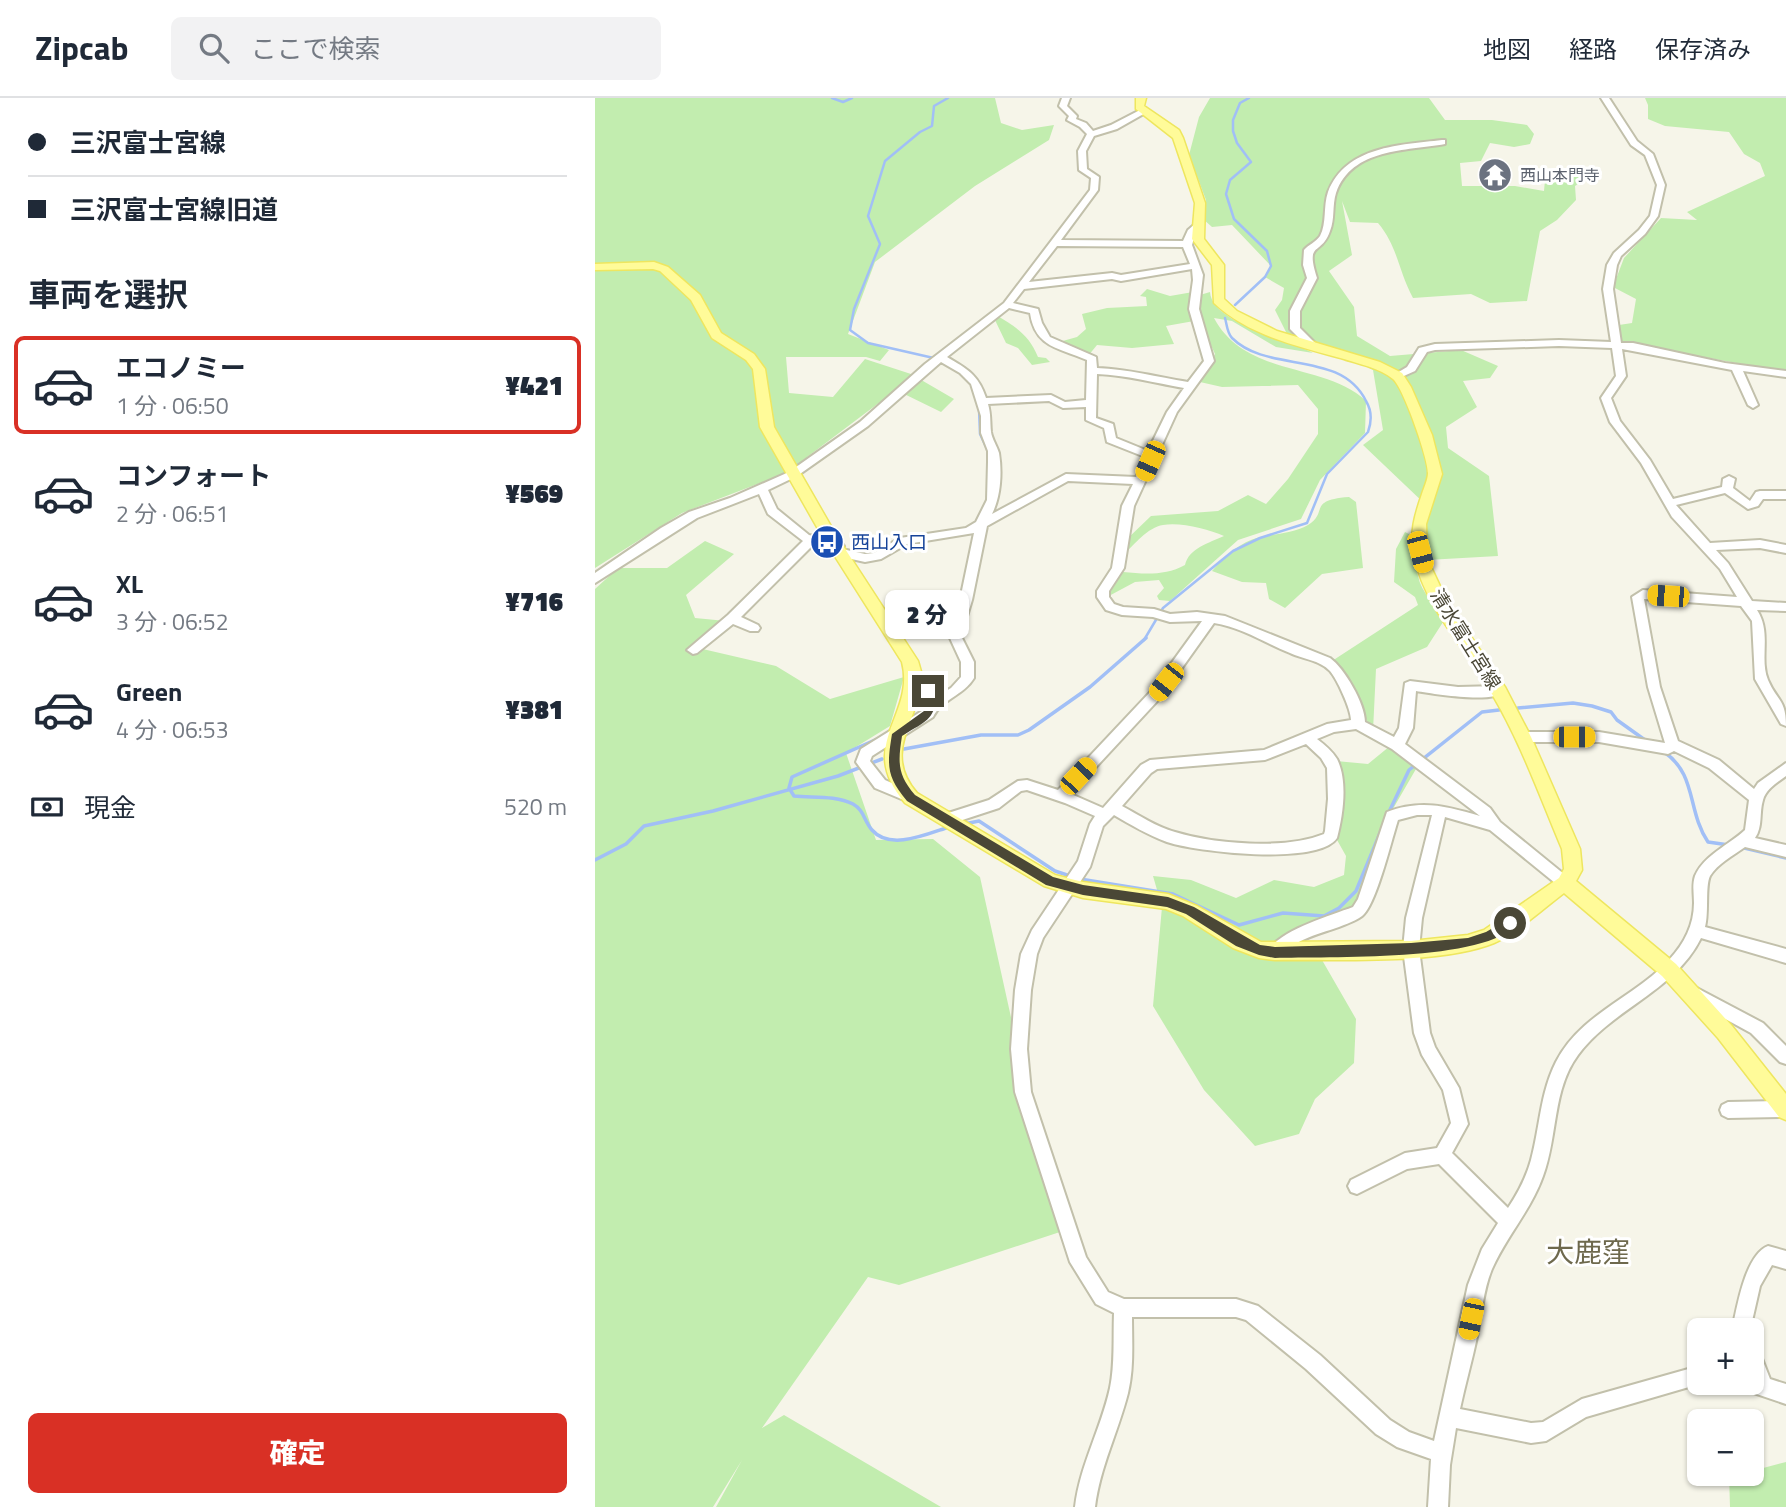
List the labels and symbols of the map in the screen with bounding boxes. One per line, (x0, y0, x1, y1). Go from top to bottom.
temple icon: 西山本門寺 (1476, 156, 1514, 194)
place label: 西山本門寺 (1520, 163, 1600, 187)
car (1132, 438, 1169, 484)
bus stop icon: 西山入口 (808, 523, 846, 561)
place label: 西山入口 (851, 527, 927, 556)
car (1405, 529, 1436, 575)
street label: 清水富士宮線 (1424, 583, 1509, 695)
car (1647, 584, 1690, 608)
callout: 2 分 (886, 589, 970, 638)
car (1145, 659, 1188, 705)
route end (912, 675, 944, 707)
car (1554, 727, 1596, 748)
car (1056, 753, 1101, 799)
route start (1494, 907, 1526, 939)
district label: 大鹿窪 (1546, 1230, 1630, 1273)
car (1457, 1296, 1486, 1342)

